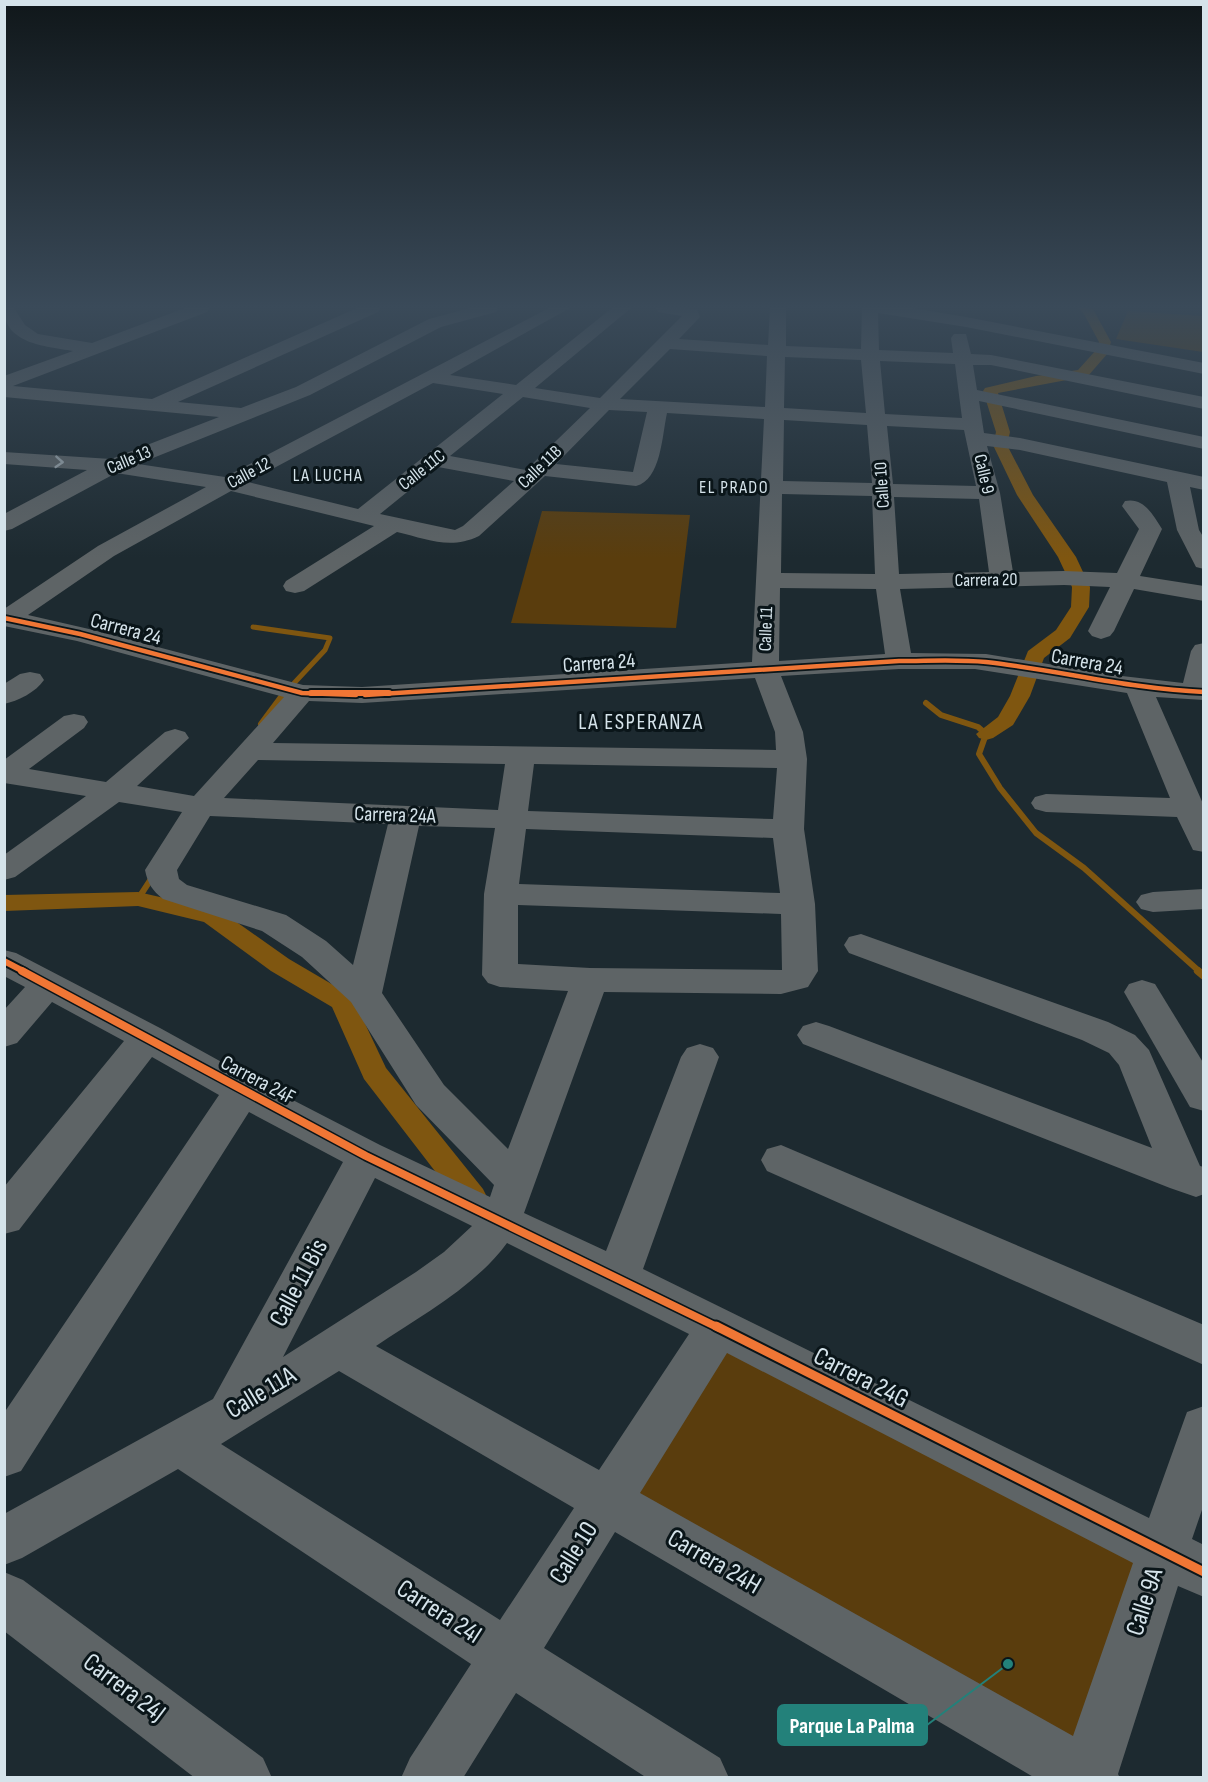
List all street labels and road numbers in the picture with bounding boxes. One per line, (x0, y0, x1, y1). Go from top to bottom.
street label: Calle 13 (104, 441, 154, 479)
street label: Calle 11B (514, 441, 566, 493)
street label: Calle 11C (394, 445, 450, 495)
street label: Calle 9 (969, 452, 999, 496)
street label: Calle 12 (224, 453, 274, 493)
street label: Calle 10 (870, 461, 894, 509)
street label: Carrera 20 (954, 569, 1018, 591)
street label: Calle 11 (755, 606, 777, 652)
street label: Carrera 24 (88, 608, 164, 651)
street label: Carrera 24 (1049, 643, 1125, 681)
street label: Carrera 24 (562, 648, 636, 678)
street label: Carrera 24A (354, 801, 437, 829)
street label: Carrera 24F (216, 1050, 300, 1110)
street label: Calle 11 Bis (263, 1234, 335, 1332)
street label: Carrera 24G (808, 1341, 914, 1415)
street label: Calle 11A (220, 1360, 302, 1426)
street label: Calle 10 (543, 1516, 605, 1590)
street label: Carrera 24H (662, 1523, 766, 1601)
street label: Calle 9A (1120, 1564, 1171, 1640)
street label: Carrera 24I (391, 1573, 487, 1651)
street label: Carrera 24J (77, 1647, 171, 1729)

